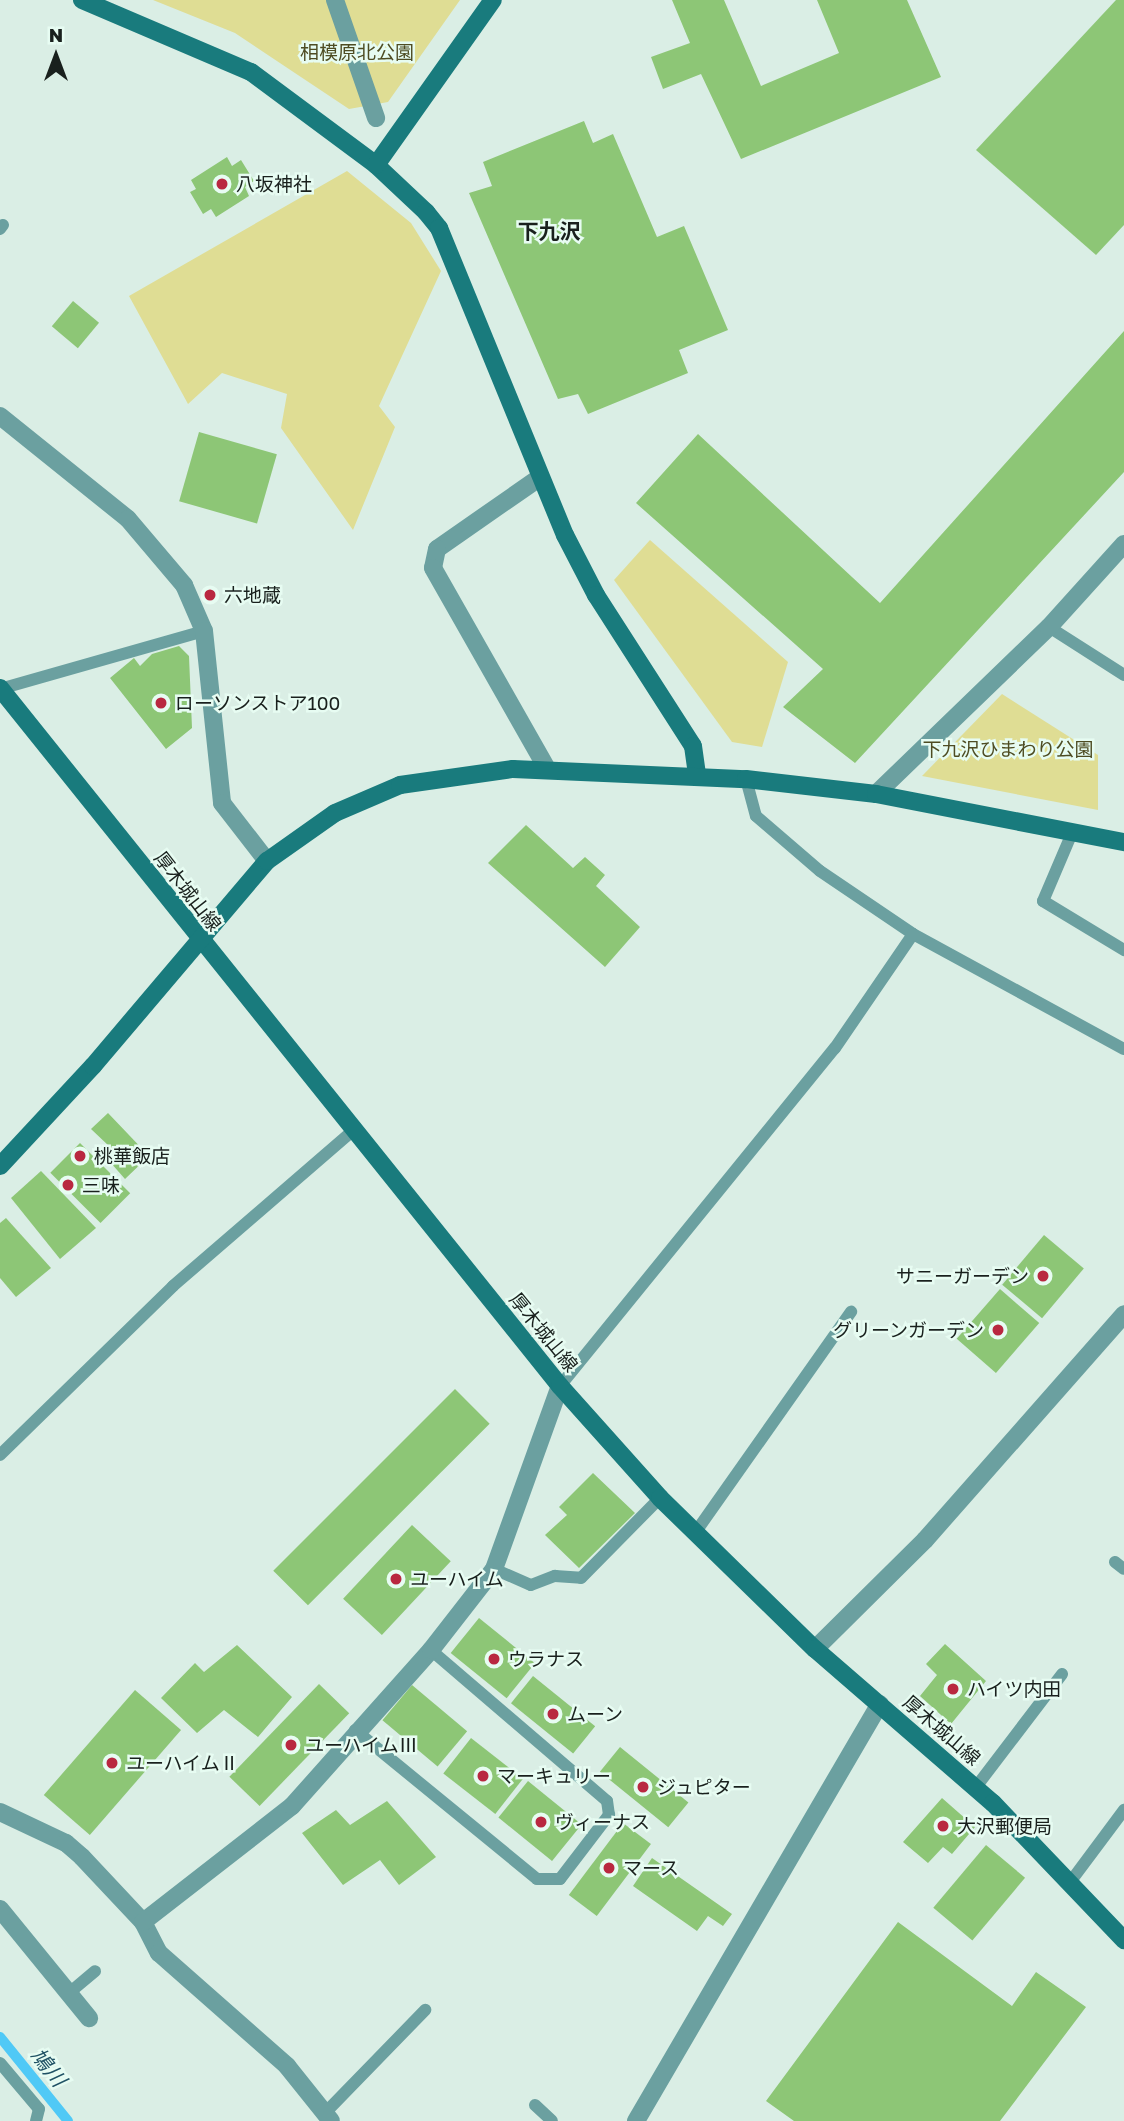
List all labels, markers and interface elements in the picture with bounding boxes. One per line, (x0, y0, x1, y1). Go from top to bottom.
north arrow (21, 21, 91, 91)
text: N (49, 23, 63, 46)
park label: 相模原北公園 (300, 41, 414, 63)
place label: 八坂神社 (236, 173, 312, 195)
marker: 八坂神社 (214, 176, 230, 192)
district label: 下九沢 (518, 218, 580, 244)
place label: 六地蔵 (224, 584, 281, 606)
marker: 六地蔵 (202, 587, 218, 603)
place label: ローソンストア100 (175, 692, 341, 714)
marker: ローソンストア100 (153, 695, 169, 711)
park label: 下九沢ひまわり公園 (923, 738, 1093, 760)
street label: 厚木城山線 (150, 847, 226, 935)
place label: 桃華飯店 (94, 1145, 170, 1167)
marker: 桃華飯店 (72, 1148, 88, 1164)
place label: 三味 (82, 1174, 120, 1196)
marker: 三味 (60, 1177, 76, 1193)
place label: サニーガーデン (896, 1265, 1029, 1287)
marker: サニーガーデン (1035, 1268, 1051, 1284)
street label: 厚木城山線 (505, 1288, 583, 1376)
place label: グリーンガーデン (832, 1319, 984, 1341)
marker: グリーンガーデン (990, 1322, 1006, 1338)
place label: ユーハイム (410, 1568, 505, 1590)
marker: ユーハイム (388, 1571, 404, 1587)
place label: ウラナス (508, 1648, 584, 1670)
marker: ウラナス (486, 1651, 502, 1667)
place label: ハイツ内田 (967, 1678, 1062, 1700)
marker: ハイツ内田 (945, 1681, 961, 1697)
street label: 厚木城山線 (899, 1690, 985, 1770)
place label: ムーン (567, 1703, 624, 1725)
marker: ムーン (545, 1706, 561, 1722)
place label: ユーハイムⅢ (305, 1734, 419, 1756)
marker: ユーハイムⅢ (283, 1737, 299, 1753)
place label: ユーハイムⅡ (126, 1752, 240, 1774)
marker: ユーハイムⅡ (104, 1755, 120, 1771)
place label: マーキュリー (497, 1765, 611, 1787)
marker: マーキュリー (475, 1768, 491, 1784)
place label: ジュピター (657, 1776, 752, 1798)
marker: ジュピター (635, 1779, 651, 1795)
place label: ヴィーナス (555, 1811, 650, 1833)
marker: ヴィーナス (533, 1814, 549, 1830)
place label: 大沢郵便局 (957, 1815, 1052, 1837)
marker: 大沢郵便局 (935, 1818, 951, 1834)
place label: マース (623, 1857, 680, 1879)
marker: マース (601, 1860, 617, 1876)
water label: 鳩川 (26, 2043, 72, 2091)

